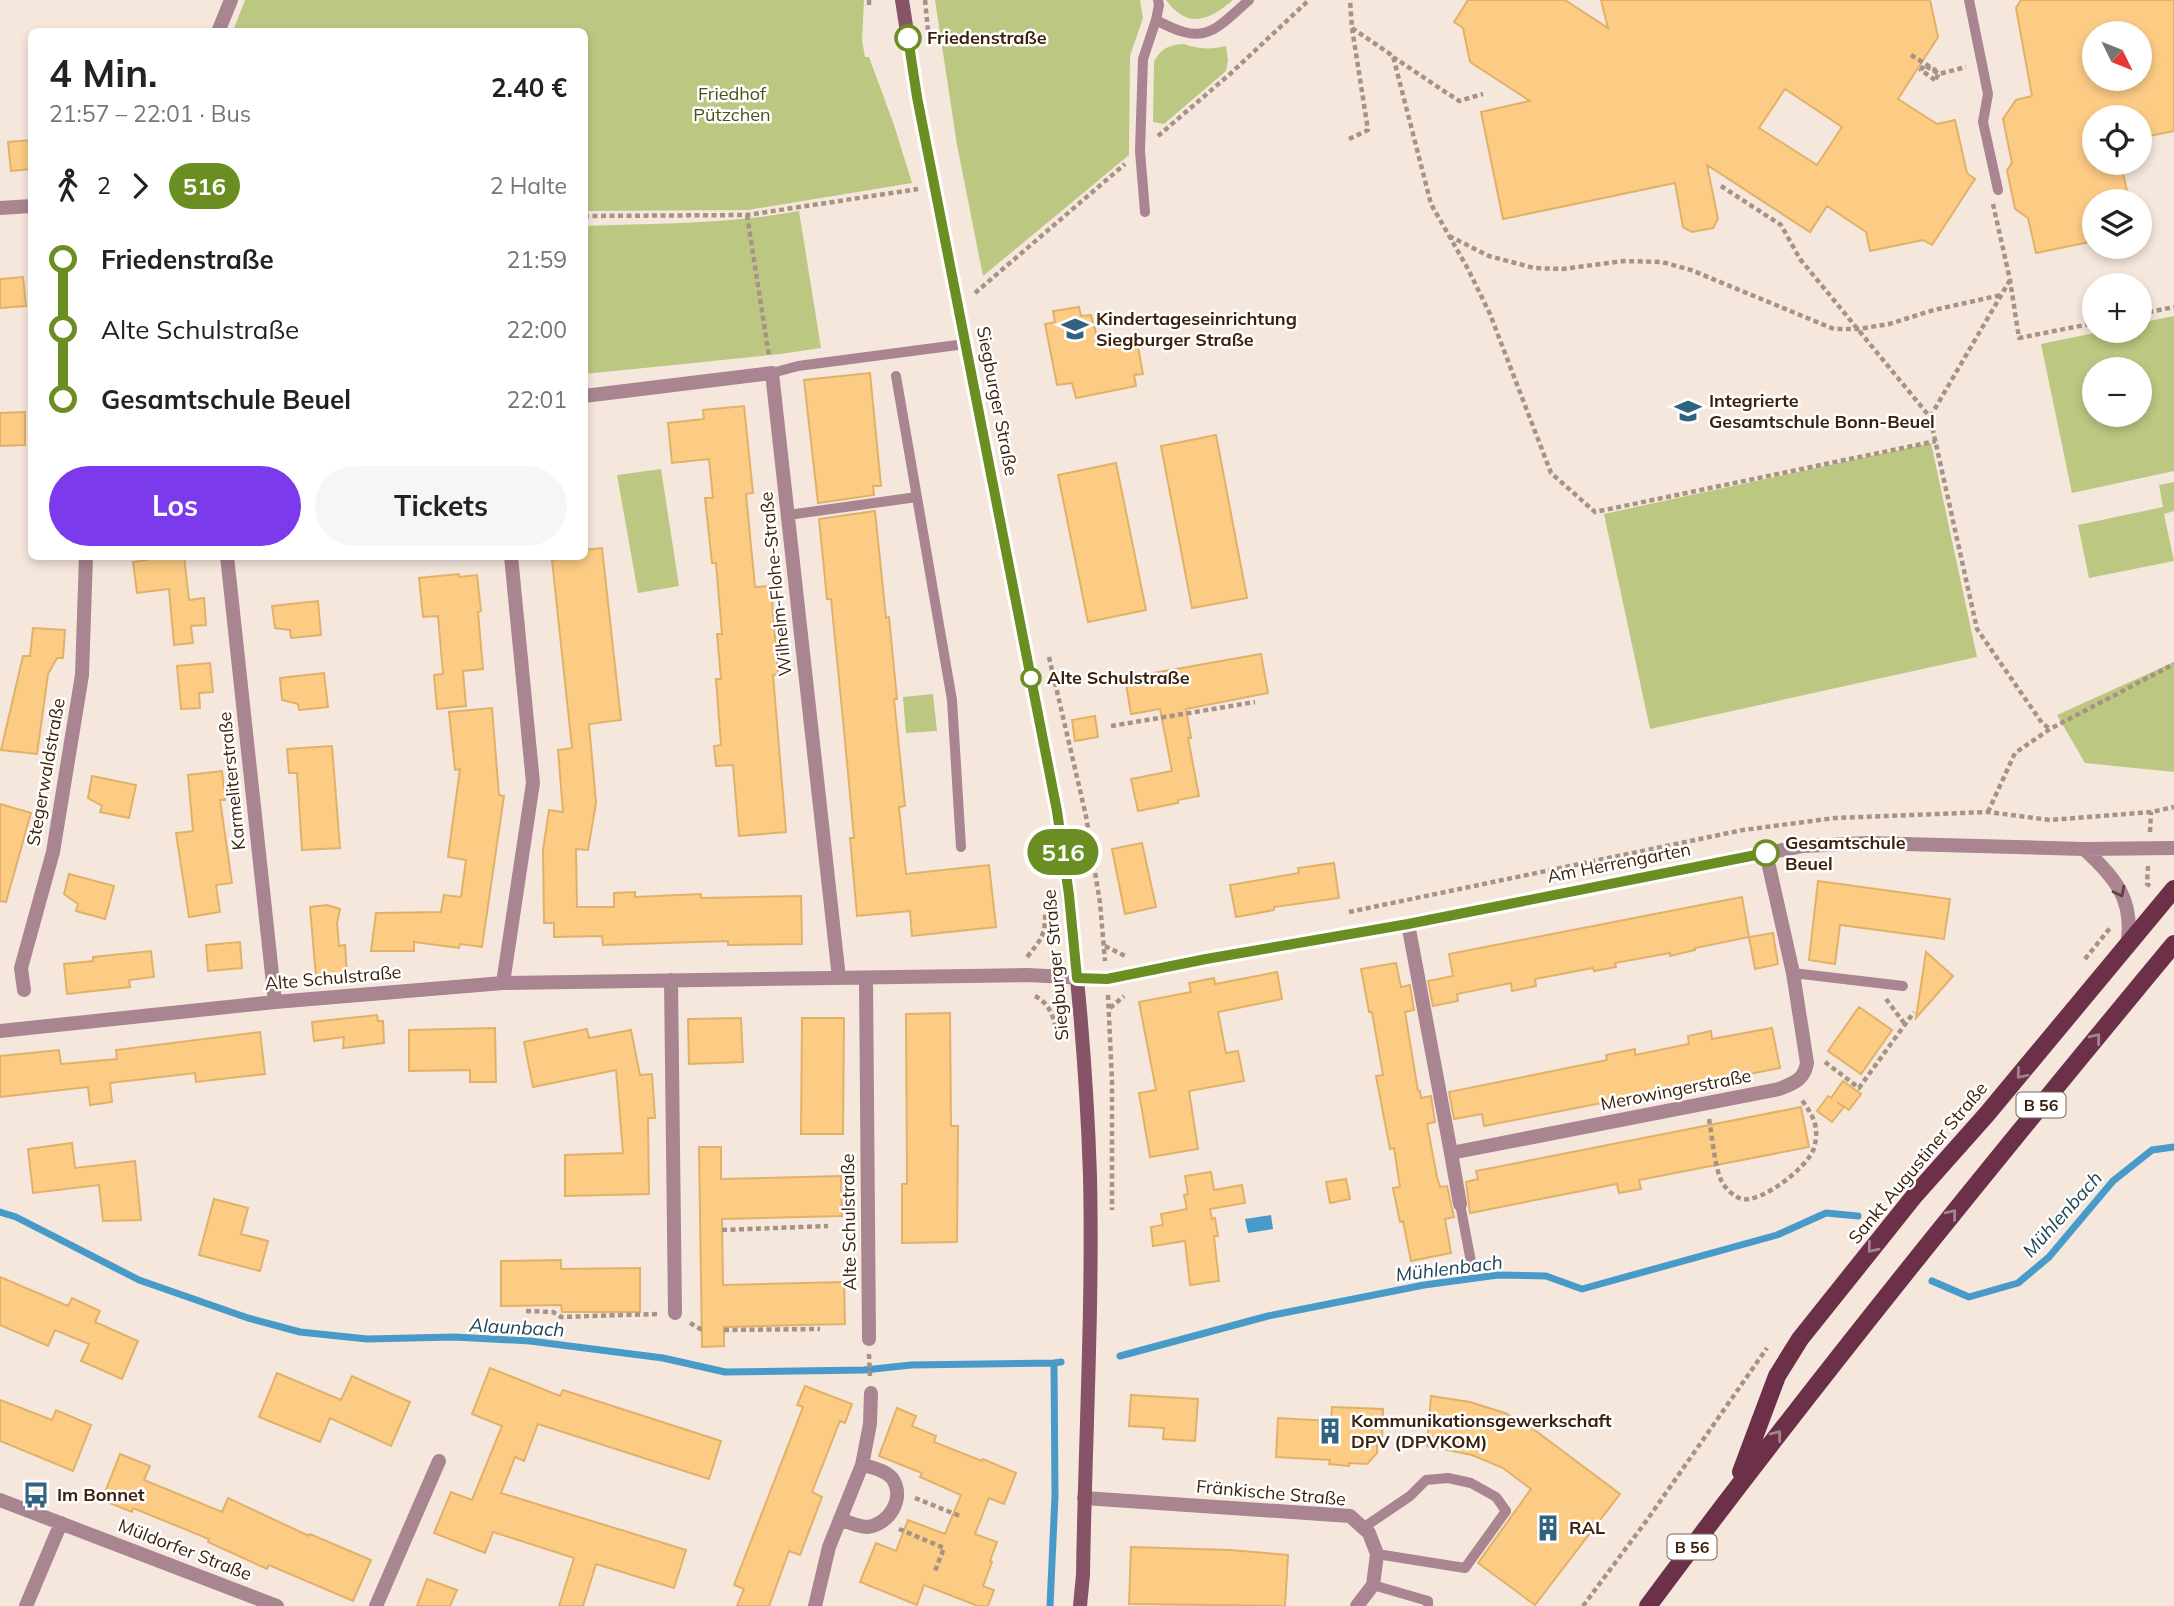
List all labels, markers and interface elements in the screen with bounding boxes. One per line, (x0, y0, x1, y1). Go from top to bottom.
north arrow (2082, 21, 2152, 91)
map controls (2082, 21, 2152, 427)
marker: Friedenstraße (895, 25, 921, 51)
place label: Friedenstraße (927, 26, 1047, 49)
text: 4 Min. (49, 49, 158, 97)
text: 2.40 € (491, 71, 567, 104)
park label: Friedhof Pützchen (693, 82, 771, 126)
text: 21:57 – 22:01 · Bus (49, 99, 251, 128)
button: locate (2082, 105, 2152, 175)
icon: walk (49, 167, 87, 205)
icon: forward (121, 167, 159, 205)
text: 2 (97, 171, 111, 200)
text: 516 (183, 171, 226, 201)
text: 2 Halte (490, 171, 567, 200)
button: layers (2082, 189, 2152, 259)
text: Friedenstraße (101, 243, 274, 276)
text: 21:59 (507, 245, 567, 274)
button: + (2082, 273, 2152, 343)
place label: Kindertageseinrichtung Siegburger Straße (1096, 307, 1297, 351)
text: Alte Schulstraße (101, 313, 299, 346)
school or university icon: Kindertageseinrichtung Siegburger Straße (1060, 314, 1090, 344)
text: 22:00 (507, 315, 567, 344)
street label: Siegburger Straße (972, 324, 1023, 477)
button: − (2082, 357, 2152, 427)
text: Gesamtschule Beuel (101, 383, 351, 416)
text: 22:01 (507, 385, 567, 414)
place label: Integrierte Gesamtschule Bonn-Beuel (1709, 389, 1935, 433)
school or university icon: Integrierte Gesamtschule Bonn-Beuel (1673, 396, 1703, 426)
button: Los (49, 466, 301, 546)
button: Tickets (315, 466, 567, 546)
street label: Wilhelm-Flohe-Straße (754, 491, 797, 677)
place label: Alte Schulstraße (1047, 666, 1190, 689)
marker: Alte Schulstraße (1021, 668, 1041, 688)
street label: Stegerwaldstraße (21, 696, 70, 848)
street label: Karmeliterstraße (213, 711, 250, 851)
line badge: 516 (1023, 829, 1103, 875)
place label: Gesamtschule Beuel (1785, 831, 1906, 875)
text: 516 (1041, 837, 1085, 867)
street label: Am Herrengarten (1545, 837, 1693, 888)
marker: Gesamtschule Beuel (1753, 840, 1779, 866)
one-way arrow (2111, 884, 2125, 897)
street label: Siegburger Straße (1037, 889, 1074, 1042)
street label: Alte Schulstraße (264, 960, 402, 995)
one-way arrow (2088, 1033, 2101, 1045)
street label: Merowingerstraße (1599, 1064, 1753, 1115)
one-way arrow (2016, 1066, 2029, 1078)
street label: Sankt Augustiner Straße (1843, 1077, 1992, 1248)
road number: B 56 (2016, 1092, 2066, 1118)
street label: Alte Schulstraße (836, 1153, 861, 1291)
water label: Mühlenbach (2017, 1166, 2107, 1262)
one-way arrow (1944, 1209, 1957, 1221)
one-way arrow (1868, 1241, 1881, 1253)
water label: Mühlenbach (1394, 1250, 1504, 1286)
water label: Alaunbach (468, 1312, 565, 1341)
place label: Kommunikationsgewerkschaft DPV (DPVKOM) (1351, 1409, 1612, 1453)
building icon: Kommunikationsgewerkschaft DPV (DPVKOM) (1315, 1416, 1345, 1446)
one-way arrow (1769, 1430, 1782, 1442)
street label: Fränkische Straße (1195, 1475, 1347, 1511)
bus stop icon: Im Bonnet (21, 1480, 51, 1510)
place label: Im Bonnet (57, 1483, 145, 1506)
building icon: RAL (1533, 1513, 1563, 1543)
street label: Müldorfer Straße (115, 1514, 255, 1586)
place label: RAL (1569, 1516, 1605, 1539)
road number: B 56 (1668, 1534, 1716, 1560)

